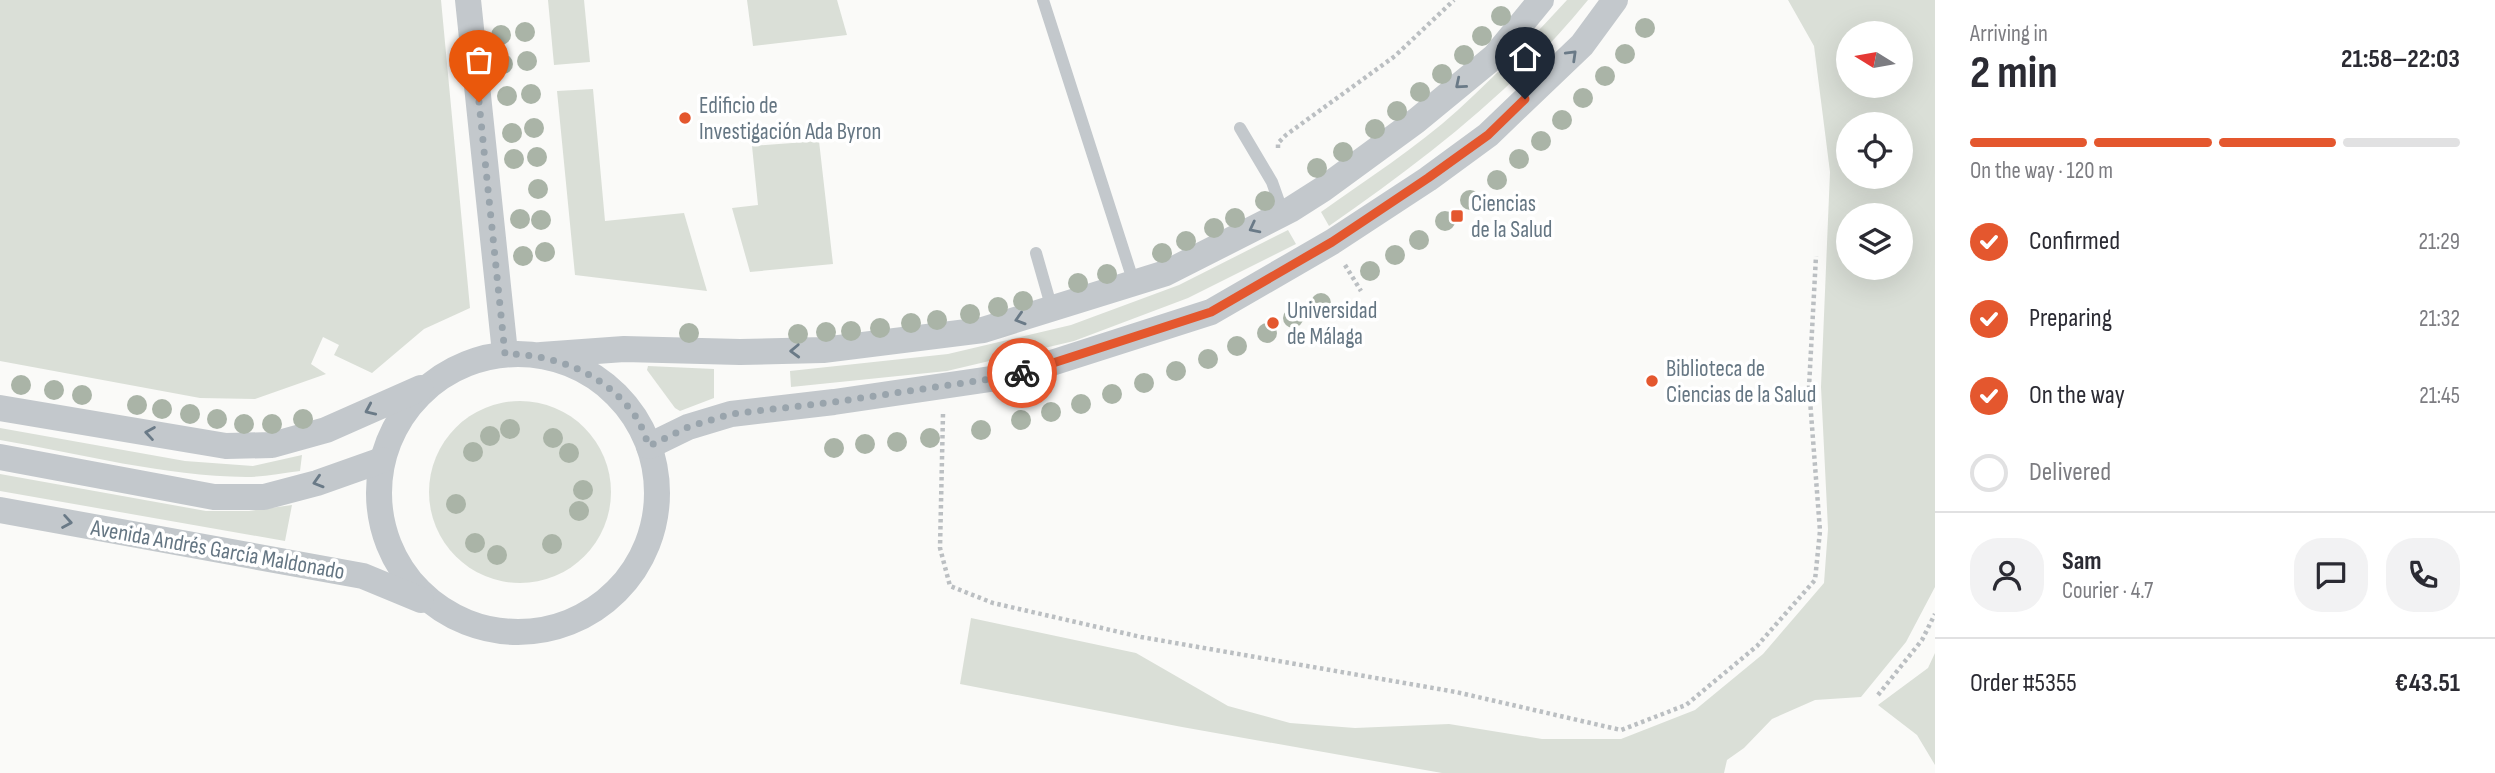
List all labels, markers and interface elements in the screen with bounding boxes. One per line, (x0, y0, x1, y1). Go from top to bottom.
text: Arriving in (1970, 20, 2048, 48)
north arrow (1836, 21, 1913, 98)
map controls (1836, 21, 1913, 280)
pin (1495, 27, 1555, 99)
pin (449, 30, 509, 102)
icon: home (1506, 38, 1544, 76)
icon: bag (460, 41, 498, 79)
text: 21:58–22:03 (2341, 44, 2460, 75)
text: 2 min (1970, 46, 2058, 101)
one-way arrow (1564, 50, 1577, 63)
one-way arrow (1456, 76, 1468, 89)
place label: Edificio de Investigación Ada Byron (699, 92, 881, 146)
marker: Edificio de Investigación Ada Byron (677, 110, 693, 126)
button: locate (1836, 112, 1913, 189)
text: On the way · 120 m (1970, 157, 2113, 185)
place label: Ciencias de la Salud (1471, 190, 1552, 244)
button: layers (1836, 203, 1913, 280)
marker: Ciencias de la Salud (1449, 208, 1465, 224)
one-way arrow (1249, 220, 1261, 233)
icon: check (1970, 223, 2008, 261)
text: Confirmed (2029, 226, 2120, 257)
text: 21:29 (2418, 228, 2460, 256)
place label: Universidad de Málaga (1287, 297, 1377, 351)
icon: check (1970, 300, 2008, 338)
text: Preparing (2029, 303, 2112, 334)
text: 21:32 (2419, 305, 2460, 333)
one-way arrow (1014, 310, 1026, 325)
marker: Universidad de Málaga (1265, 315, 1281, 331)
courier (987, 338, 1057, 408)
one-way arrow (789, 343, 800, 358)
icon: bike (1003, 354, 1041, 392)
place label: Biblioteca de Ciencias de la Salud (1666, 355, 1816, 409)
marker: Biblioteca de Ciencias de la Salud (1644, 373, 1660, 389)
icon: check (1970, 377, 2008, 415)
text: On the way (2029, 380, 2125, 411)
text: 21:45 (2419, 382, 2460, 410)
one-way arrow (365, 402, 377, 416)
one-way arrow (144, 426, 156, 441)
text: Delivered (2029, 457, 2111, 488)
one-way arrow (312, 474, 324, 489)
one-way arrow (61, 514, 73, 529)
street label: Avenida Andrés García Maldonado (88, 514, 347, 586)
button: person (1970, 538, 2044, 612)
button: chat (2294, 538, 2368, 612)
button: phone (2386, 538, 2460, 612)
text: Sam (2062, 546, 2102, 577)
text: Courier · 4.7 (2062, 577, 2153, 605)
text: Order #5355 (1970, 668, 2077, 699)
text: €43.51 (2395, 668, 2460, 699)

